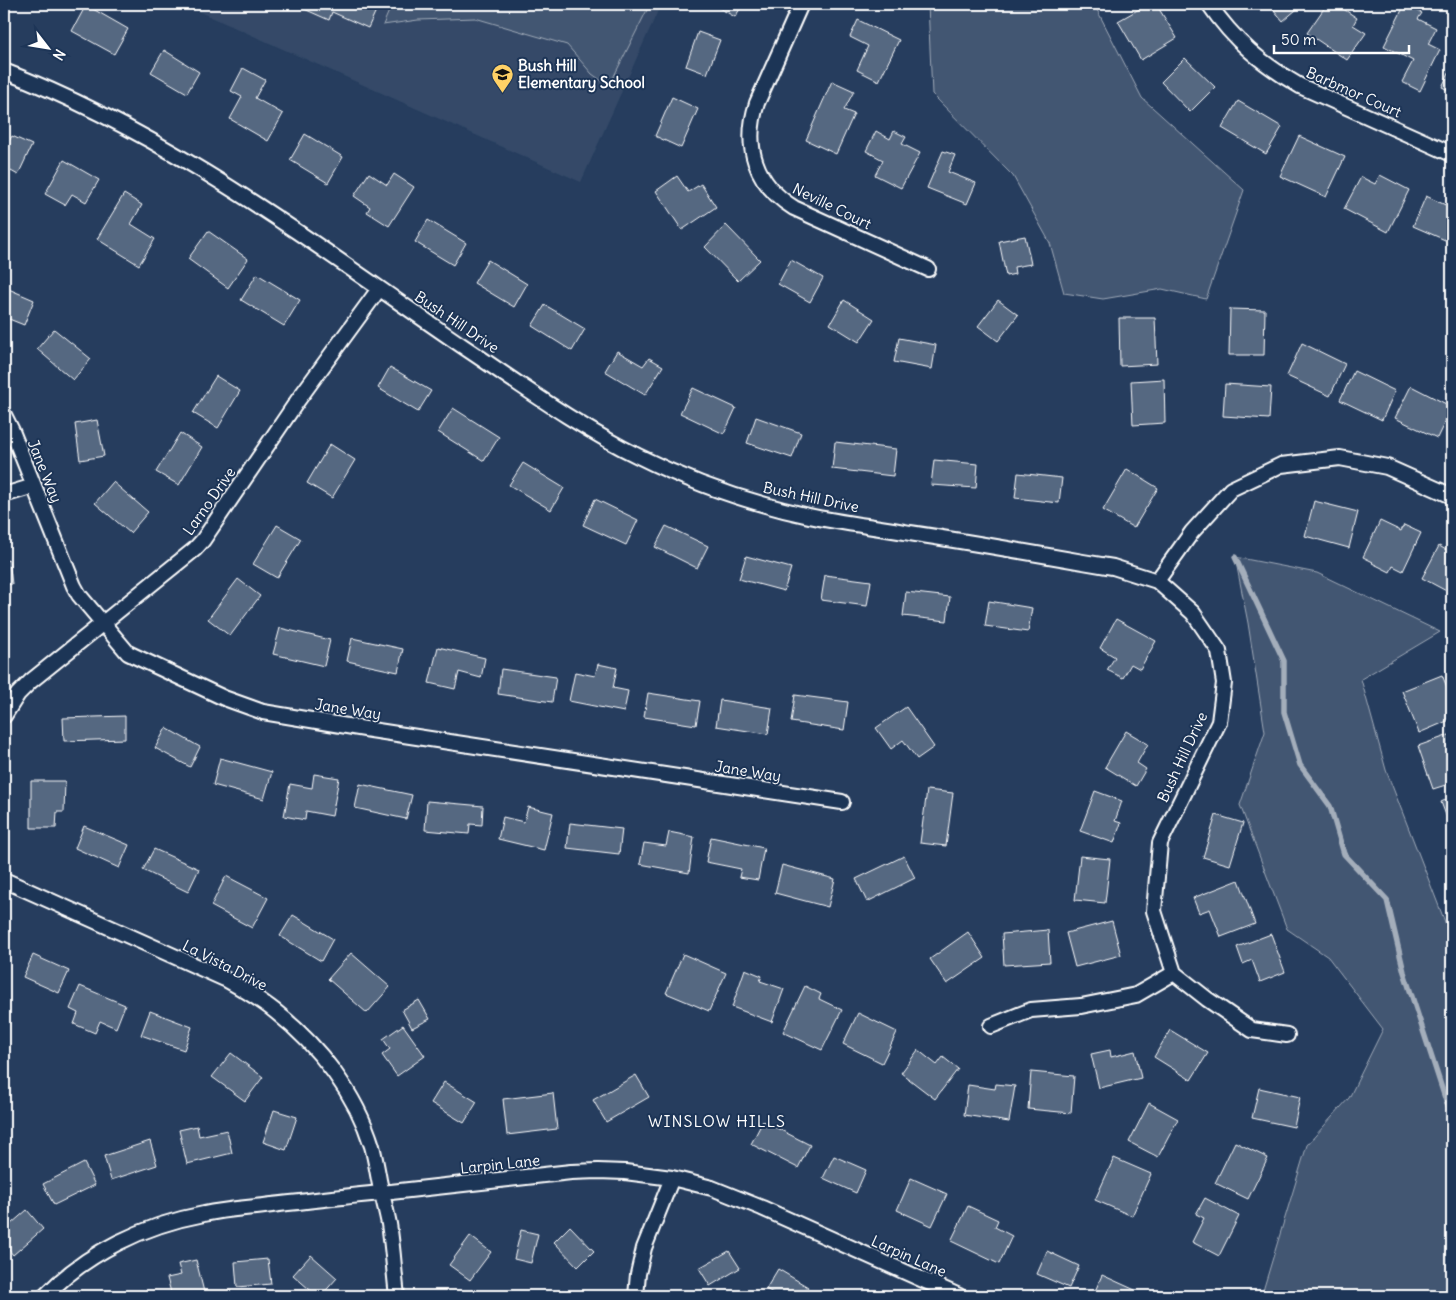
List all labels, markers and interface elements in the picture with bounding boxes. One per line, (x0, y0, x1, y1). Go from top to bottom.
north arrow (22, 22, 72, 72)
scale bar (1274, 22, 1408, 54)
text: 50 m (1281, 30, 1316, 49)
text: N (49, 46, 69, 63)
place label: Bush Hill Elementary School (518, 56, 645, 93)
school or university icon: Bush Hill Elementary School (490, 62, 514, 93)
street label: Barbmor Court (1303, 63, 1405, 121)
street label: Neville Court (789, 179, 875, 233)
street label: Bush Hill Drive (411, 287, 503, 357)
street label: Jane Way (24, 437, 66, 505)
street label: Larno Drive (179, 463, 239, 539)
street label: Bush Hill Drive (761, 478, 861, 516)
street label: Jane Way (314, 694, 382, 724)
street label: Bush Hill Drive (1153, 709, 1211, 805)
street label: Jane Way (714, 756, 782, 786)
street label: La Vista Drive (180, 936, 270, 994)
district label: WINSLOW HILLS (648, 1111, 786, 1131)
street label: Larpin Lane (459, 1150, 541, 1178)
street label: Larpin Lane (868, 1231, 950, 1281)

